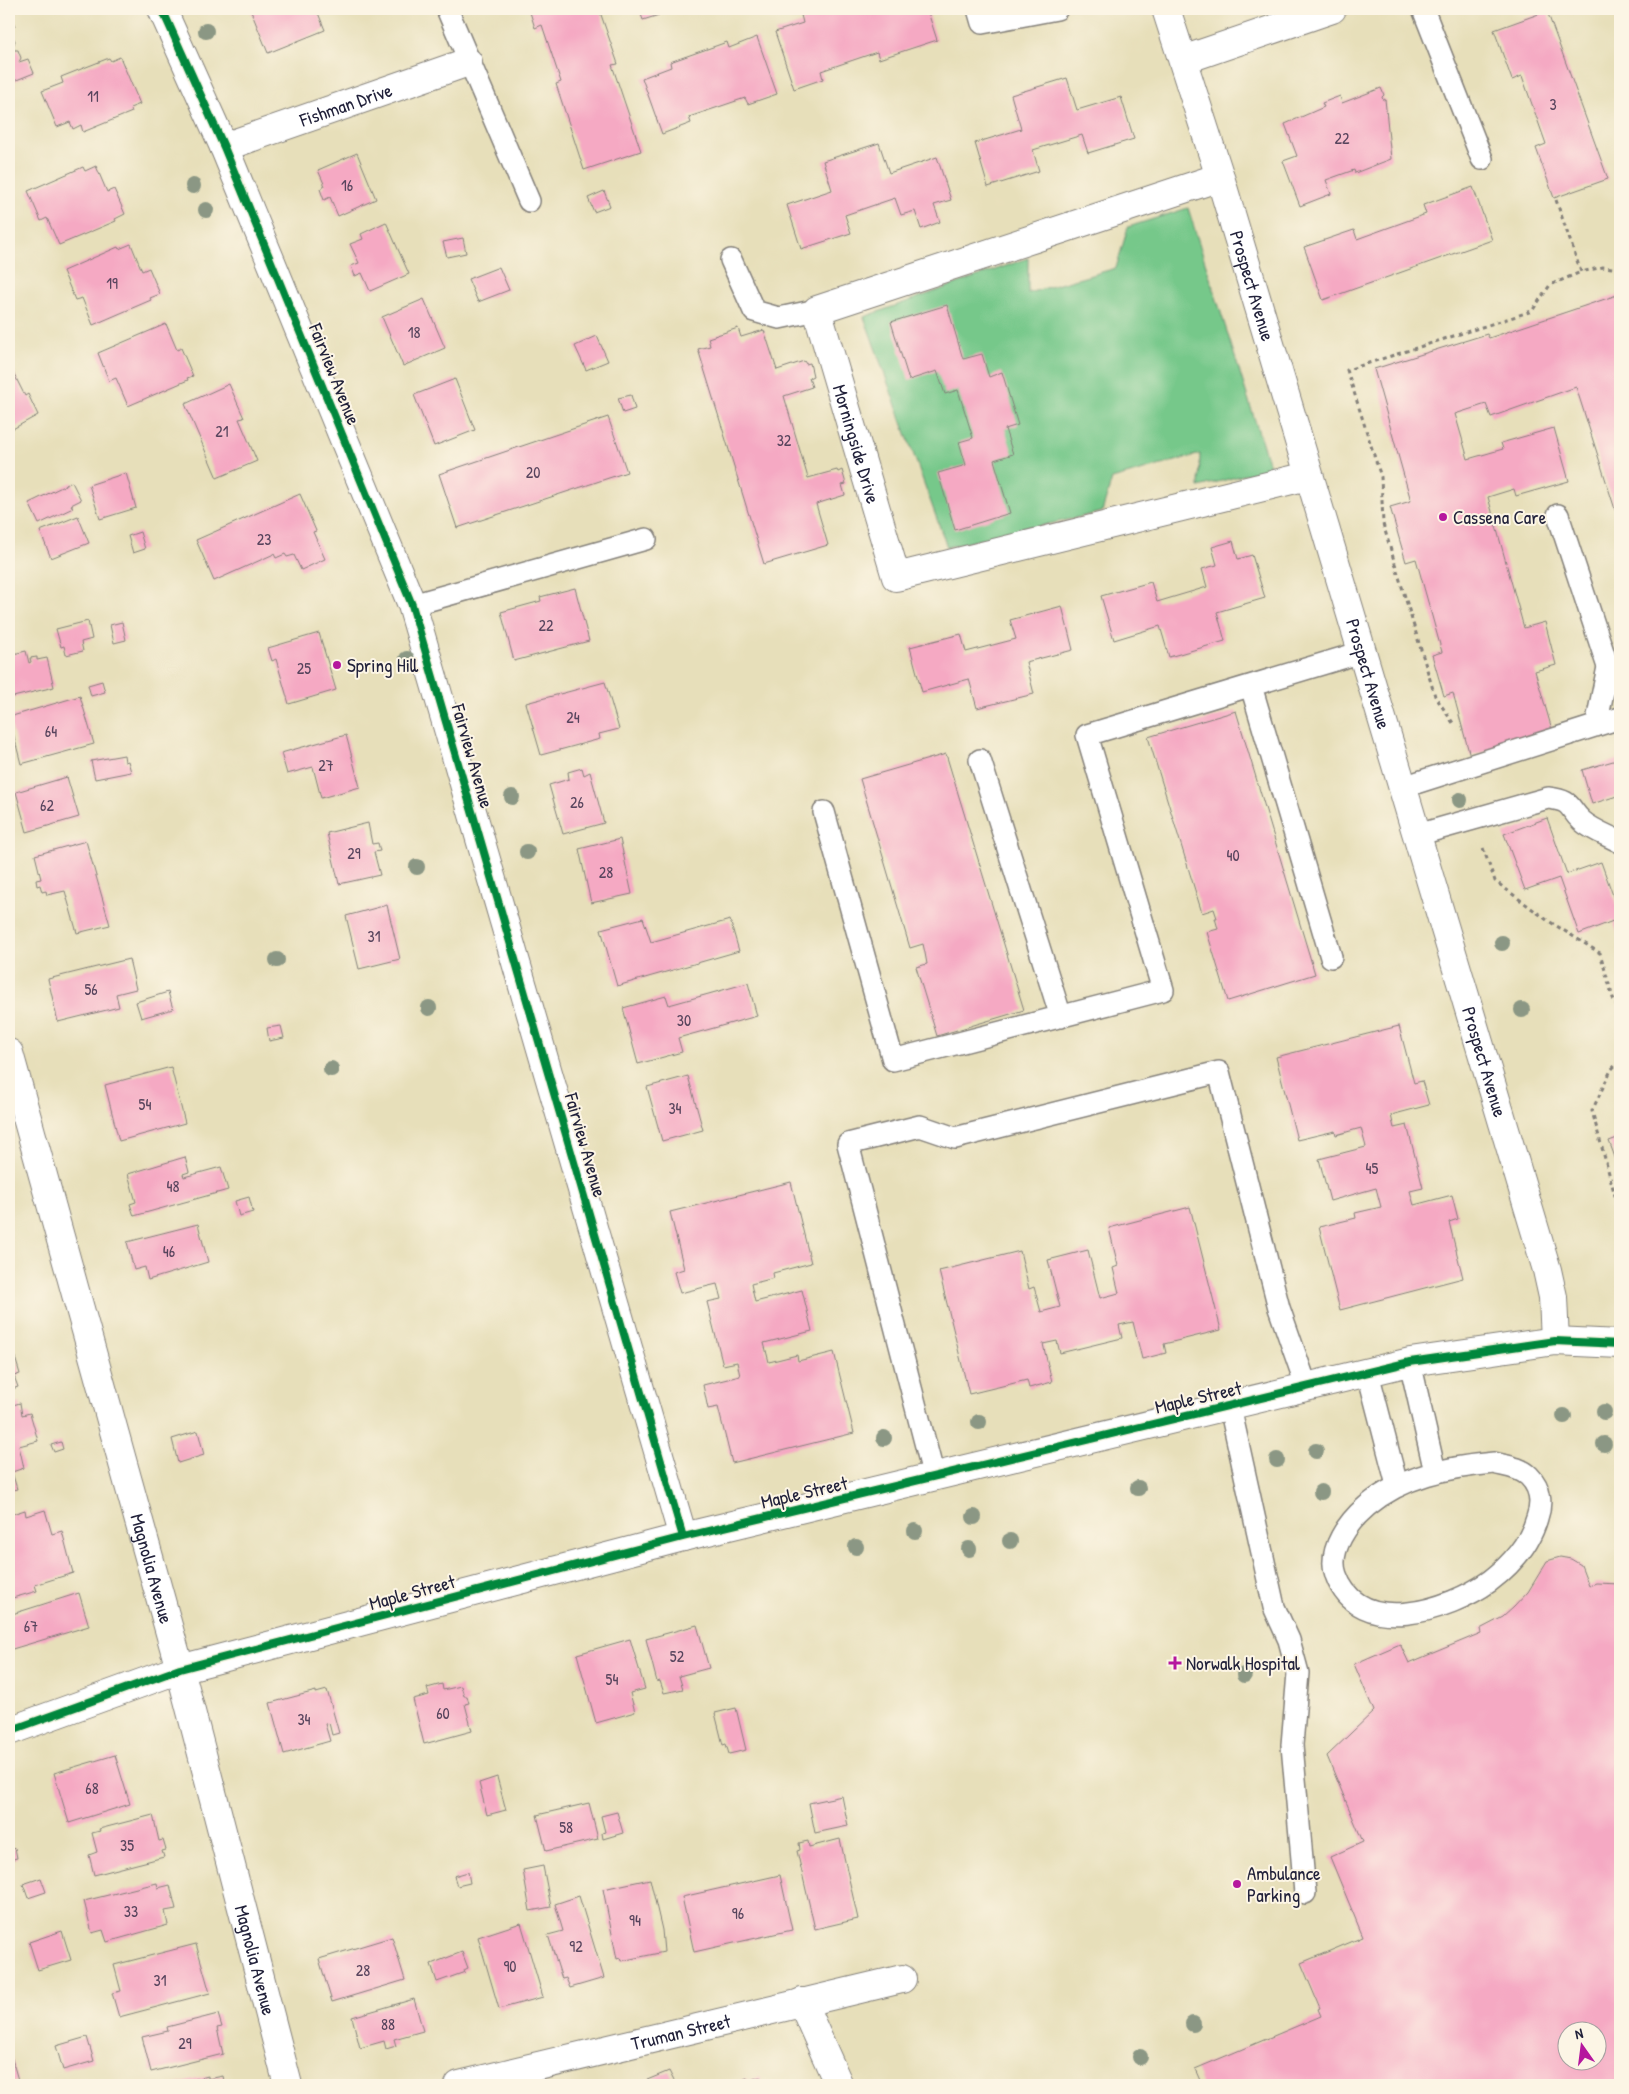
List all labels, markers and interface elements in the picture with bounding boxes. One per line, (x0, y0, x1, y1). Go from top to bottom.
street label: Fishman Drive (295, 76, 396, 133)
house number: 11 (87, 85, 99, 107)
house number: 3 (1549, 93, 1557, 115)
house number: 22 (1335, 127, 1350, 149)
house number: 16 (341, 174, 353, 196)
street label: Prospect Avenue (1224, 228, 1281, 344)
house number: 19 (106, 272, 118, 294)
street label: Fairview Avenue (303, 319, 367, 429)
house number: 18 (408, 321, 420, 343)
street label: Morningside Drive (827, 381, 887, 507)
house number: 21 (215, 420, 229, 442)
house number: 32 (777, 429, 792, 451)
house number: 20 (526, 461, 540, 483)
place label: Cassena Care (1453, 504, 1547, 530)
marker: Cassena Care (1437, 511, 1449, 523)
house number: 23 (257, 528, 271, 550)
house number: 22 (539, 614, 554, 636)
street label: Prospect Avenue (1340, 616, 1397, 732)
place label: Spring Hill (347, 652, 419, 678)
house number: 25 (297, 657, 311, 679)
marker: Spring Hill (331, 659, 343, 671)
street label: Fairview Avenue (445, 700, 500, 811)
house number: 24 (566, 706, 580, 728)
house number: 64 (45, 720, 57, 742)
house number: 27 (318, 754, 334, 776)
house number: 26 (570, 791, 584, 813)
house number: 62 (40, 794, 54, 816)
house number: 29 (347, 842, 361, 864)
house number: 40 (1226, 844, 1240, 866)
house number: 28 (599, 861, 613, 883)
house number: 31 (368, 925, 381, 947)
house number: 56 (84, 978, 98, 1000)
street label: Prospect Avenue (1456, 1004, 1514, 1120)
house number: 30 (677, 1009, 691, 1031)
street label: Fairview Avenue (558, 1089, 613, 1200)
house number: 54 (139, 1093, 151, 1115)
house number: 34 (668, 1097, 682, 1119)
house number: 45 (1366, 1157, 1379, 1179)
house number: 48 (167, 1175, 180, 1197)
house number: 46 (163, 1240, 175, 1262)
street label: Maple Street (1152, 1374, 1244, 1420)
street label: Maple Street (758, 1469, 850, 1515)
street label: Magnolia Avenue (124, 1511, 180, 1627)
street label: Maple Street (366, 1568, 458, 1616)
house number: 67 (24, 1615, 38, 1637)
house number: 52 (670, 1645, 685, 1667)
place label: Norwalk Hospital (1186, 1650, 1301, 1676)
marker: Norwalk Hospital (1168, 1656, 1182, 1670)
house number: 54 (606, 1668, 618, 1690)
house number: 60 (436, 1702, 450, 1724)
house number: 34 (297, 1708, 311, 1730)
house number: 68 (85, 1777, 99, 1799)
house number: 58 (559, 1816, 573, 1838)
house number: 35 (120, 1834, 134, 1856)
place label: Ambulance Parking (1247, 1860, 1321, 1908)
marker: Ambulance Parking (1231, 1878, 1243, 1890)
house number: 33 (124, 1900, 138, 1922)
street label: Magnolia Avenue (229, 1902, 282, 2018)
house number: 96 (732, 1902, 744, 1924)
house number: 94 (629, 1909, 641, 1931)
house number: 92 (569, 1935, 583, 1957)
house number: 90 (503, 1955, 517, 1977)
house number: 28 (356, 1959, 370, 1981)
house number: 31 (154, 1969, 167, 1991)
street label: Truman Street (628, 2007, 734, 2056)
house number: 88 (381, 2013, 395, 2035)
north arrow (1556, 2022, 1606, 2072)
text: N (1573, 2023, 1585, 2043)
house number: 29 (178, 2032, 192, 2054)

